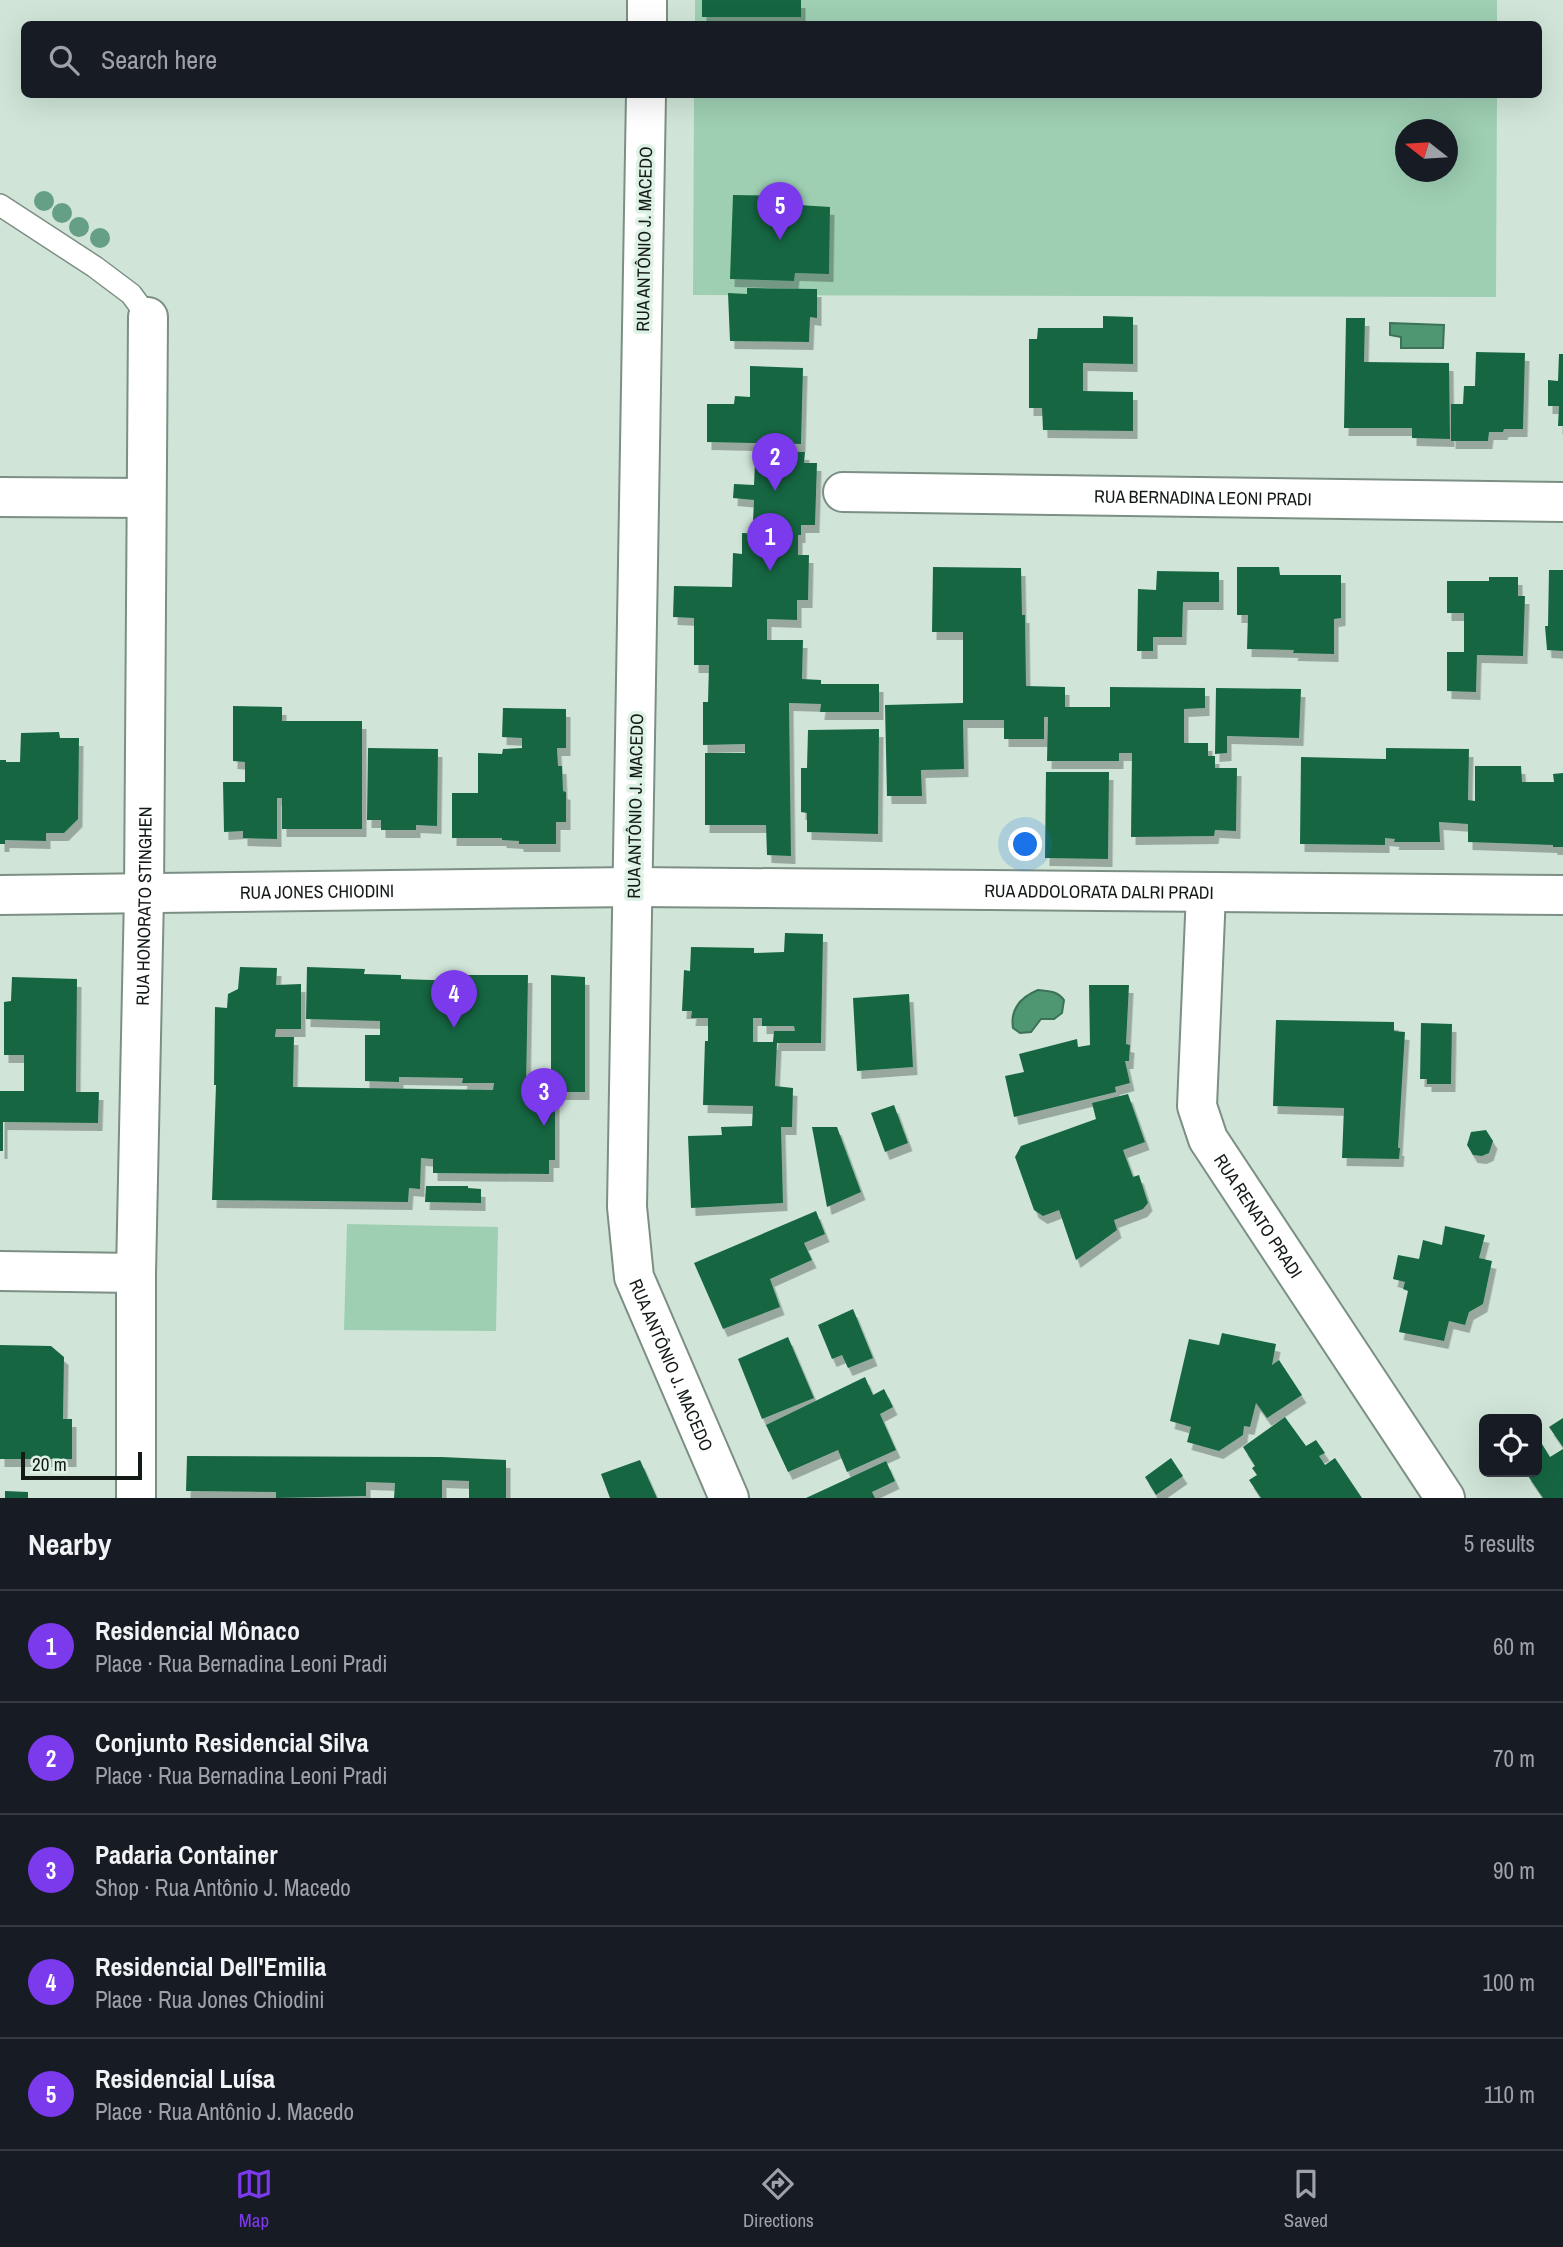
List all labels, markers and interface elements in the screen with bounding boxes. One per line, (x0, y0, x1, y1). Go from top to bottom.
search box (21, 21, 1542, 98)
icon: search (45, 41, 83, 79)
text: Search here (101, 42, 217, 77)
north arrow (1395, 119, 1458, 182)
street label: RUA ANTÔNIO J. MACEDO (630, 146, 658, 332)
pin: 5 (757, 182, 803, 240)
pin: 2 (752, 433, 798, 491)
street label: RUA BERNADINA LEONI PRADI (1094, 483, 1312, 511)
pin: 1 (747, 513, 793, 571)
street label: RUA ANTÔNIO J. MACEDO (621, 713, 649, 899)
street label: RUA HONORATO STINGHEN (129, 807, 157, 1006)
your location (1008, 827, 1042, 861)
street label: RUA JONES CHIODINI (240, 878, 394, 904)
street label: RUA ADDOLORATA DALRI PRADI (984, 878, 1214, 904)
pin: 4 (431, 970, 477, 1028)
pin: 3 (521, 1068, 567, 1126)
street label: RUA RENATO PRADI (1209, 1149, 1309, 1283)
street label: RUA ANTÔNIO J. MACEDO (624, 1275, 720, 1455)
map controls (1479, 1414, 1542, 1477)
button: locate (1479, 1414, 1542, 1477)
scale bar (21, 1449, 142, 1481)
text: 20 m (32, 1451, 67, 1477)
text: Nearby (28, 1524, 111, 1564)
text: 5 results (1464, 1528, 1535, 1559)
text: Residencial Mônaco (95, 1613, 300, 1648)
text: 1 (46, 1631, 56, 1662)
text: 60 m (1493, 1631, 1535, 1662)
text: Place · Rua Bernadina Leoni Pradi (95, 1648, 388, 1679)
text: Conjunto Residencial Silva (95, 1725, 369, 1760)
text: 2 (46, 1743, 56, 1774)
text: 70 m (1493, 1743, 1535, 1774)
text: Place · Rua Bernadina Leoni Pradi (95, 1760, 388, 1791)
text: Padaria Container (95, 1837, 277, 1872)
text: 3 (46, 1855, 56, 1886)
text: 90 m (1493, 1855, 1535, 1886)
text: Shop · Rua Antônio J. Macedo (95, 1872, 351, 1903)
text: Residencial Dell'Emilia (95, 1949, 326, 1984)
text: 4 (46, 1967, 56, 1998)
text: 100 m (1483, 1967, 1535, 1998)
text: Place · Rua Jones Chiodini (95, 1984, 325, 2015)
text: Residencial Luísa (95, 2061, 275, 2096)
text: 5 (46, 2079, 56, 2110)
text: 110 m (1484, 2079, 1535, 2110)
text: Place · Rua Antônio J. Macedo (95, 2096, 354, 2127)
tab: Map (235, 2165, 273, 2233)
tab: Directions (743, 2165, 814, 2233)
tab: Saved (1284, 2165, 1328, 2233)

